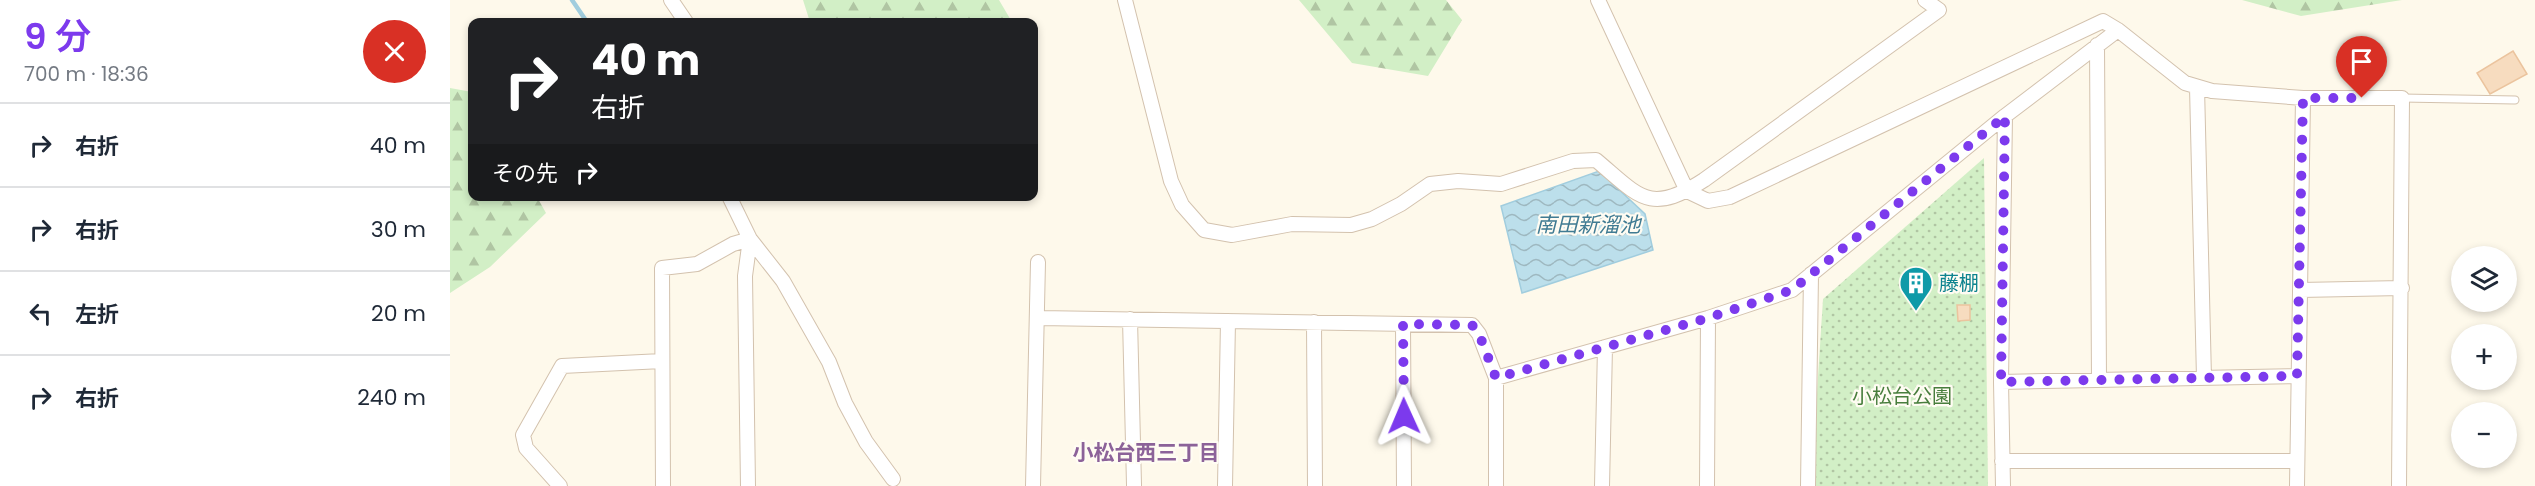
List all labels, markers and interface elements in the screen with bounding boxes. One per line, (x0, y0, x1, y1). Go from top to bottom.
text: 9 分 (24, 11, 91, 62)
button: close (363, 20, 426, 83)
text: 40 m (591, 31, 700, 90)
pin (2336, 36, 2387, 98)
icon: right (492, 42, 570, 120)
icon: arrive (2345, 45, 2378, 78)
text: 700 m · 18:36 (24, 60, 149, 88)
text: 右折 (591, 89, 645, 126)
icon: right (24, 129, 57, 162)
text: 40 m (370, 130, 426, 161)
text: 右折 (75, 131, 119, 162)
icon: right (570, 156, 603, 189)
text: その先 (492, 158, 558, 189)
water label: 南田新溜池 (1536, 210, 1642, 239)
icon: right (24, 213, 57, 246)
text: 30 m (371, 214, 426, 245)
text: 右折 (75, 215, 119, 246)
map controls (2451, 246, 2517, 468)
button: layers (2451, 246, 2517, 312)
building icon: 藤棚 (1898, 265, 1934, 312)
place label: 藤棚 (1939, 269, 1979, 297)
icon: left (24, 297, 57, 330)
text: 20 m (371, 298, 426, 329)
text: 左折 (75, 299, 119, 330)
button: + (2451, 324, 2517, 390)
icon: right (24, 381, 57, 414)
text: 240 m (357, 382, 426, 413)
park label: 小松台公園 (1852, 382, 1952, 410)
text: 右折 (75, 383, 119, 414)
position arrow (1372, 384, 1436, 448)
button: − (2451, 402, 2517, 468)
district label: 小松台西三丁目 (1073, 438, 1220, 467)

